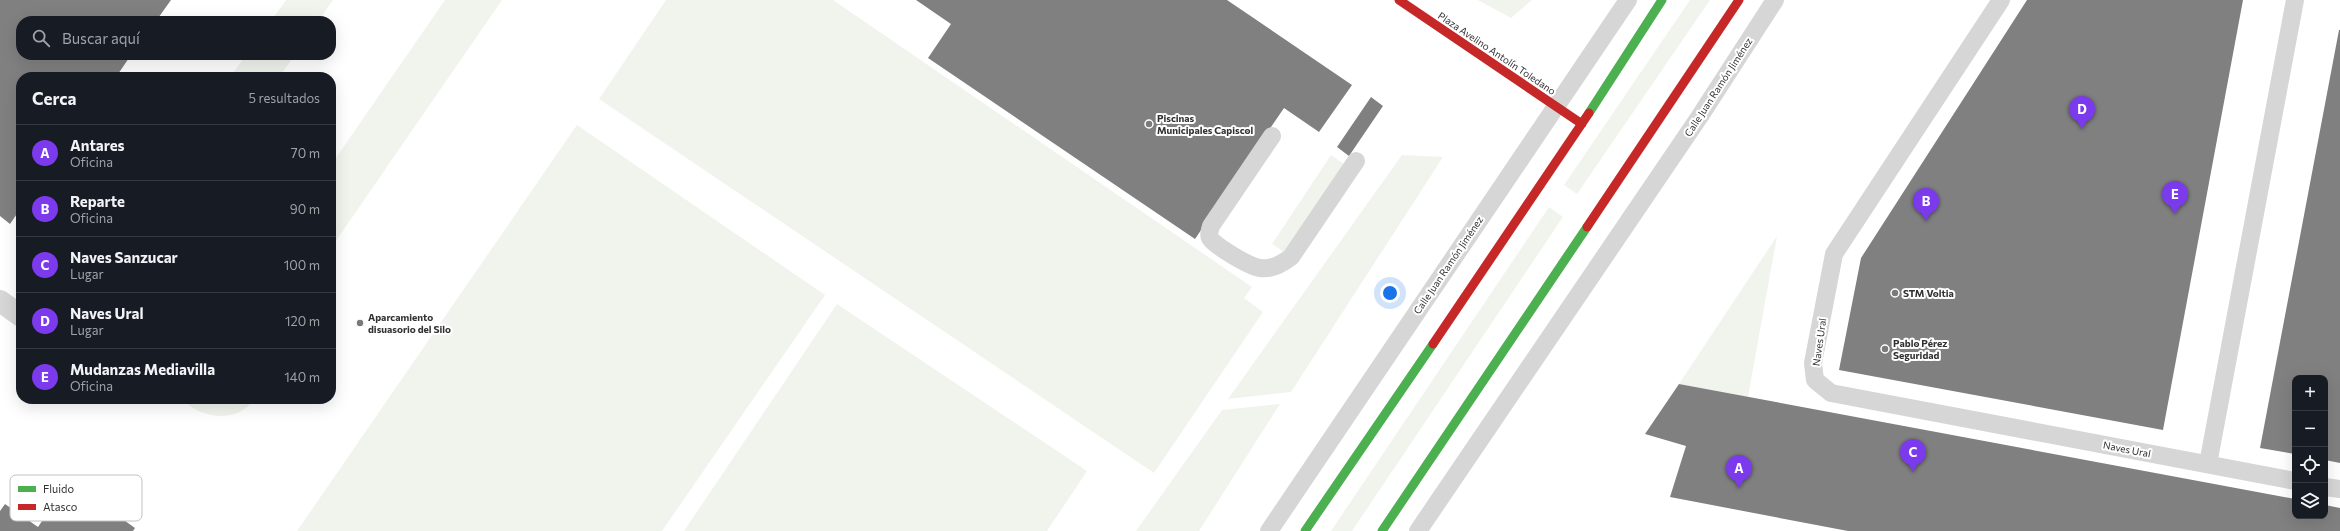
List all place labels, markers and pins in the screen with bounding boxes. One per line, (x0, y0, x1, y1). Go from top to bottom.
pin: D (2069, 96, 2095, 129)
place label: Piscinas Municipales Capiscol (1157, 112, 1254, 136)
marker: Piscinas Municipales Capiscol (1144, 119, 1154, 129)
pin: E (2162, 181, 2188, 214)
pin: B (1913, 188, 1939, 221)
place label: STM Voltia (1903, 287, 1954, 299)
marker: STM Voltia (1890, 288, 1900, 298)
place label: Aparcamiento disuasorio del Silo (368, 311, 451, 335)
marker: Aparcamiento disuasorio del Silo (355, 318, 365, 328)
place label: Pablo Pérez Seguridad (1893, 337, 1947, 361)
marker: Pablo Pérez Seguridad (1880, 344, 1890, 354)
pin: C (1900, 439, 1926, 472)
pin: A (1726, 455, 1752, 488)

